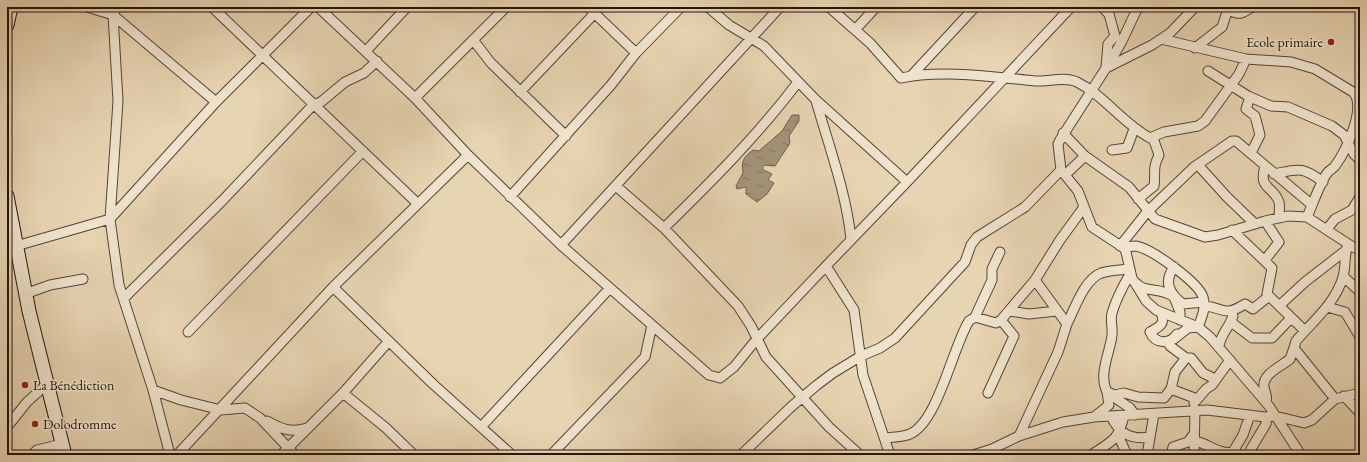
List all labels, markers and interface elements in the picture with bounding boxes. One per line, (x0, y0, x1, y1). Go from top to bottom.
place label: Ecole primaire (1246, 33, 1324, 51)
marker: Ecole primaire (1326, 37, 1336, 47)
place label: La Bénédiction (33, 376, 115, 394)
marker: La Bénédiction (20, 380, 30, 390)
place label: Dolodromme (43, 415, 117, 433)
marker: Dolodromme (30, 419, 40, 429)

